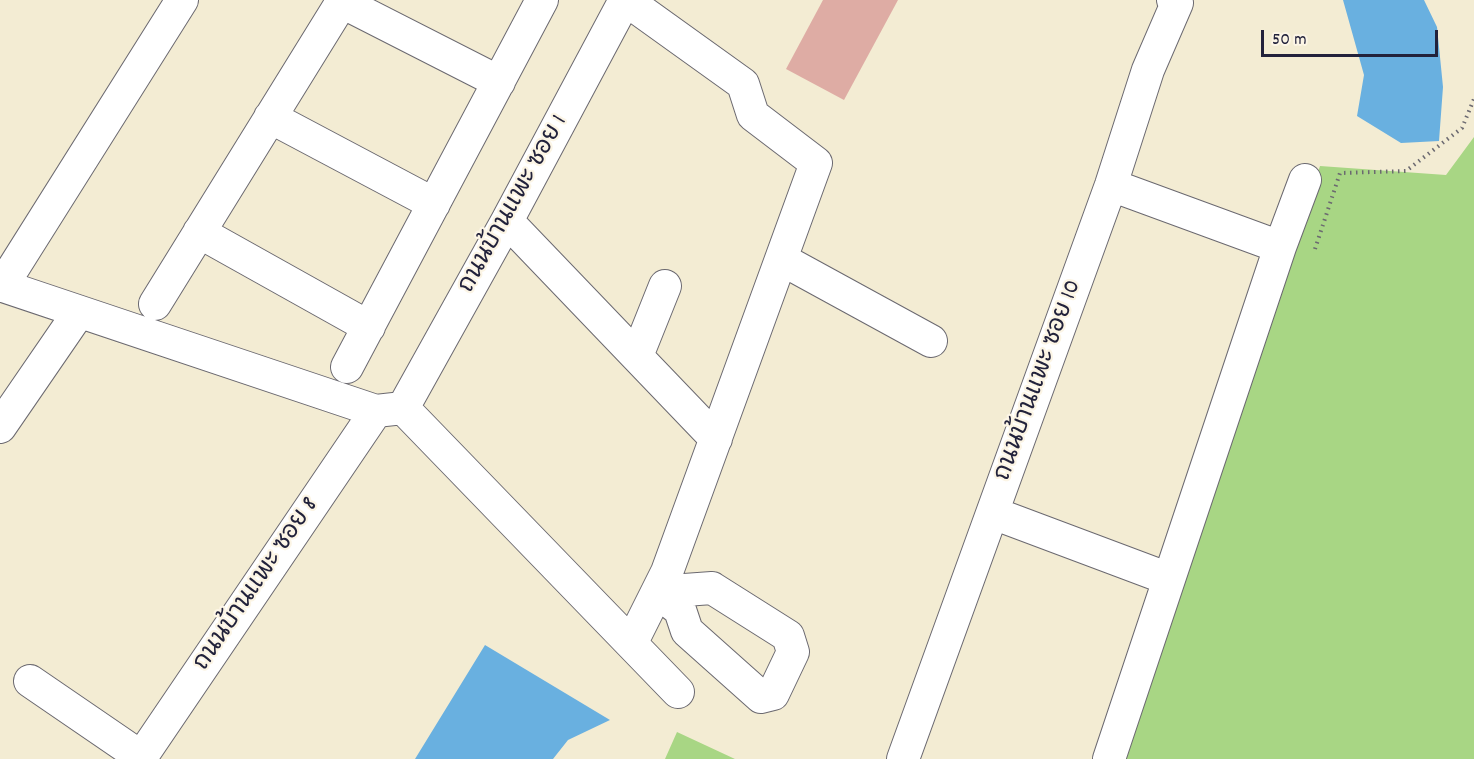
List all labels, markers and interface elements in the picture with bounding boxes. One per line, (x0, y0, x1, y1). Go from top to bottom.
scale bar (1264, 18, 1441, 56)
text: 50 m (1272, 28, 1307, 53)
street label: ถนนบ้านแพะ ซอย 1 (454, 111, 576, 299)
street label: ถนนบ้านแพะ ซอย 10 (990, 277, 1090, 485)
street label: ถนนบ้านแพะ ซอย 8 (189, 493, 327, 677)

